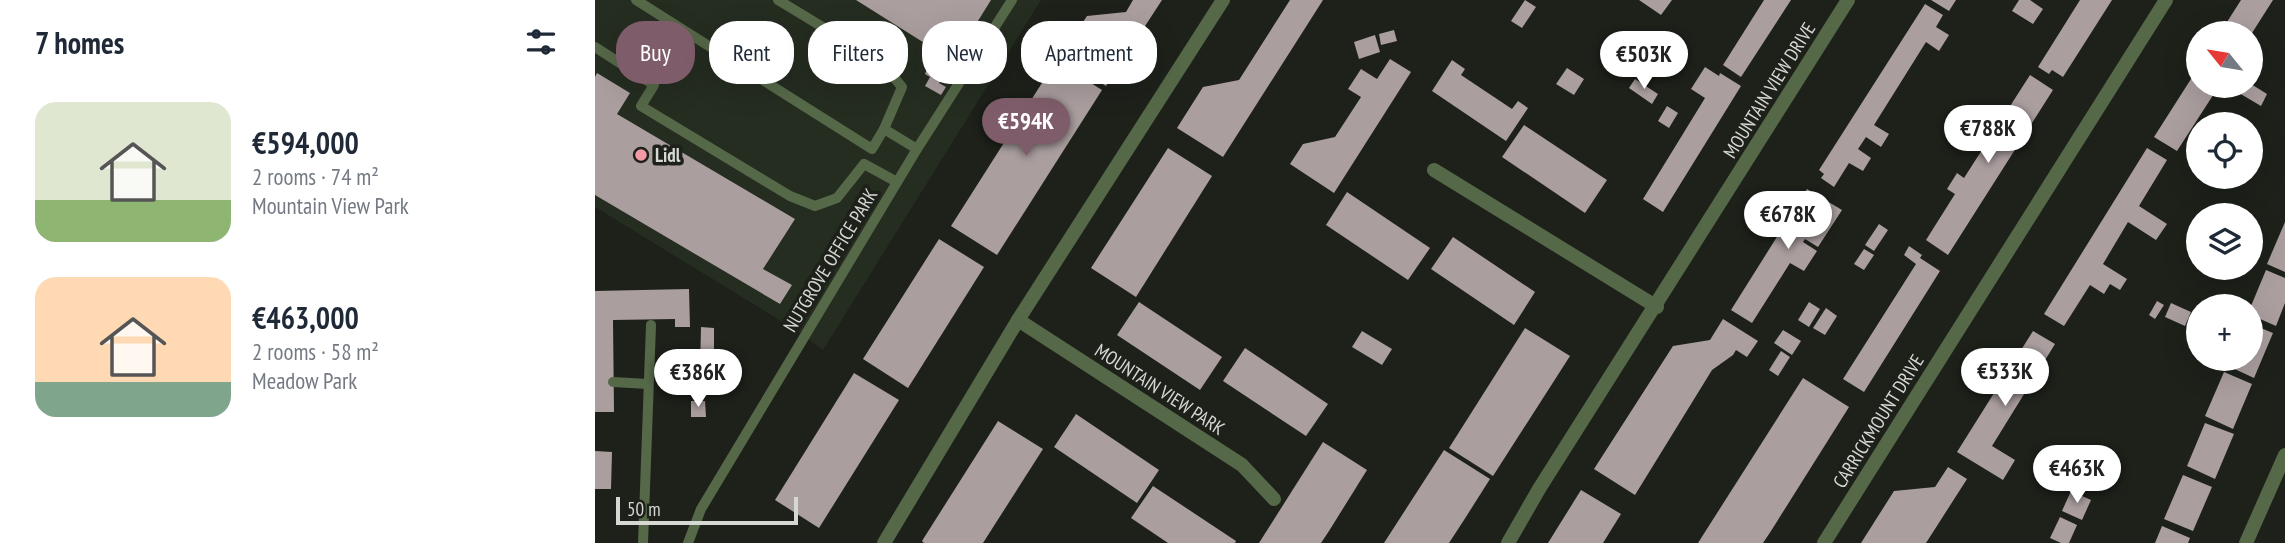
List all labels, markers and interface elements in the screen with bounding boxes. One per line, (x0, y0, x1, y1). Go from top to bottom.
street label: MOUNTAIN VIEW DRIVE (1718, 18, 1820, 162)
chip: Buy (616, 21, 695, 84)
chip: Rent (709, 21, 794, 84)
chip: Filters (808, 21, 908, 84)
chip: New (922, 21, 1007, 84)
chip: Apartment (1021, 21, 1157, 84)
north arrow (2186, 21, 2263, 98)
map controls (2186, 21, 2263, 371)
text: 7 homes (35, 23, 124, 62)
icon: filters (522, 23, 560, 61)
pin: €503K (1595, 32, 1693, 91)
text: €503K (1616, 39, 1672, 68)
pin: €594K (977, 99, 1075, 158)
text: €594K (998, 106, 1054, 135)
pin: €788K (1939, 106, 2037, 165)
button: locate (2186, 112, 2263, 189)
text: €788K (1960, 113, 2016, 142)
text: €594,000 (252, 123, 359, 162)
icon: home (91, 130, 175, 214)
place label: Lidl (655, 143, 681, 167)
marker: Lidl (633, 147, 649, 163)
text: 2 rooms · 74 m² (252, 162, 379, 191)
street label: NUTGROVE OFFICE PARK (778, 184, 882, 336)
text: Mountain View Park (252, 191, 409, 220)
pin: €678K (1739, 191, 1837, 251)
text: €678K (1760, 199, 1816, 228)
button: layers (2186, 203, 2263, 280)
button: + (2186, 294, 2263, 371)
text: €463,000 (252, 298, 359, 337)
icon: home (91, 305, 175, 389)
text: 2 rooms · 58 m² (252, 337, 379, 366)
street label: MOUNTAIN VIEW PARK (1091, 338, 1229, 440)
pin: €533K (1956, 348, 2054, 408)
pin: €386K (649, 350, 747, 409)
street label: CARRICKMOUNT DRIVE (1827, 350, 1929, 492)
text: €533K (1977, 356, 2033, 385)
text: €386K (670, 357, 726, 386)
text: Meadow Park (252, 366, 357, 395)
pin: €463K (2028, 446, 2126, 505)
text: €463K (2049, 453, 2105, 482)
scale bar (616, 494, 798, 526)
text: 50 m (627, 497, 661, 521)

